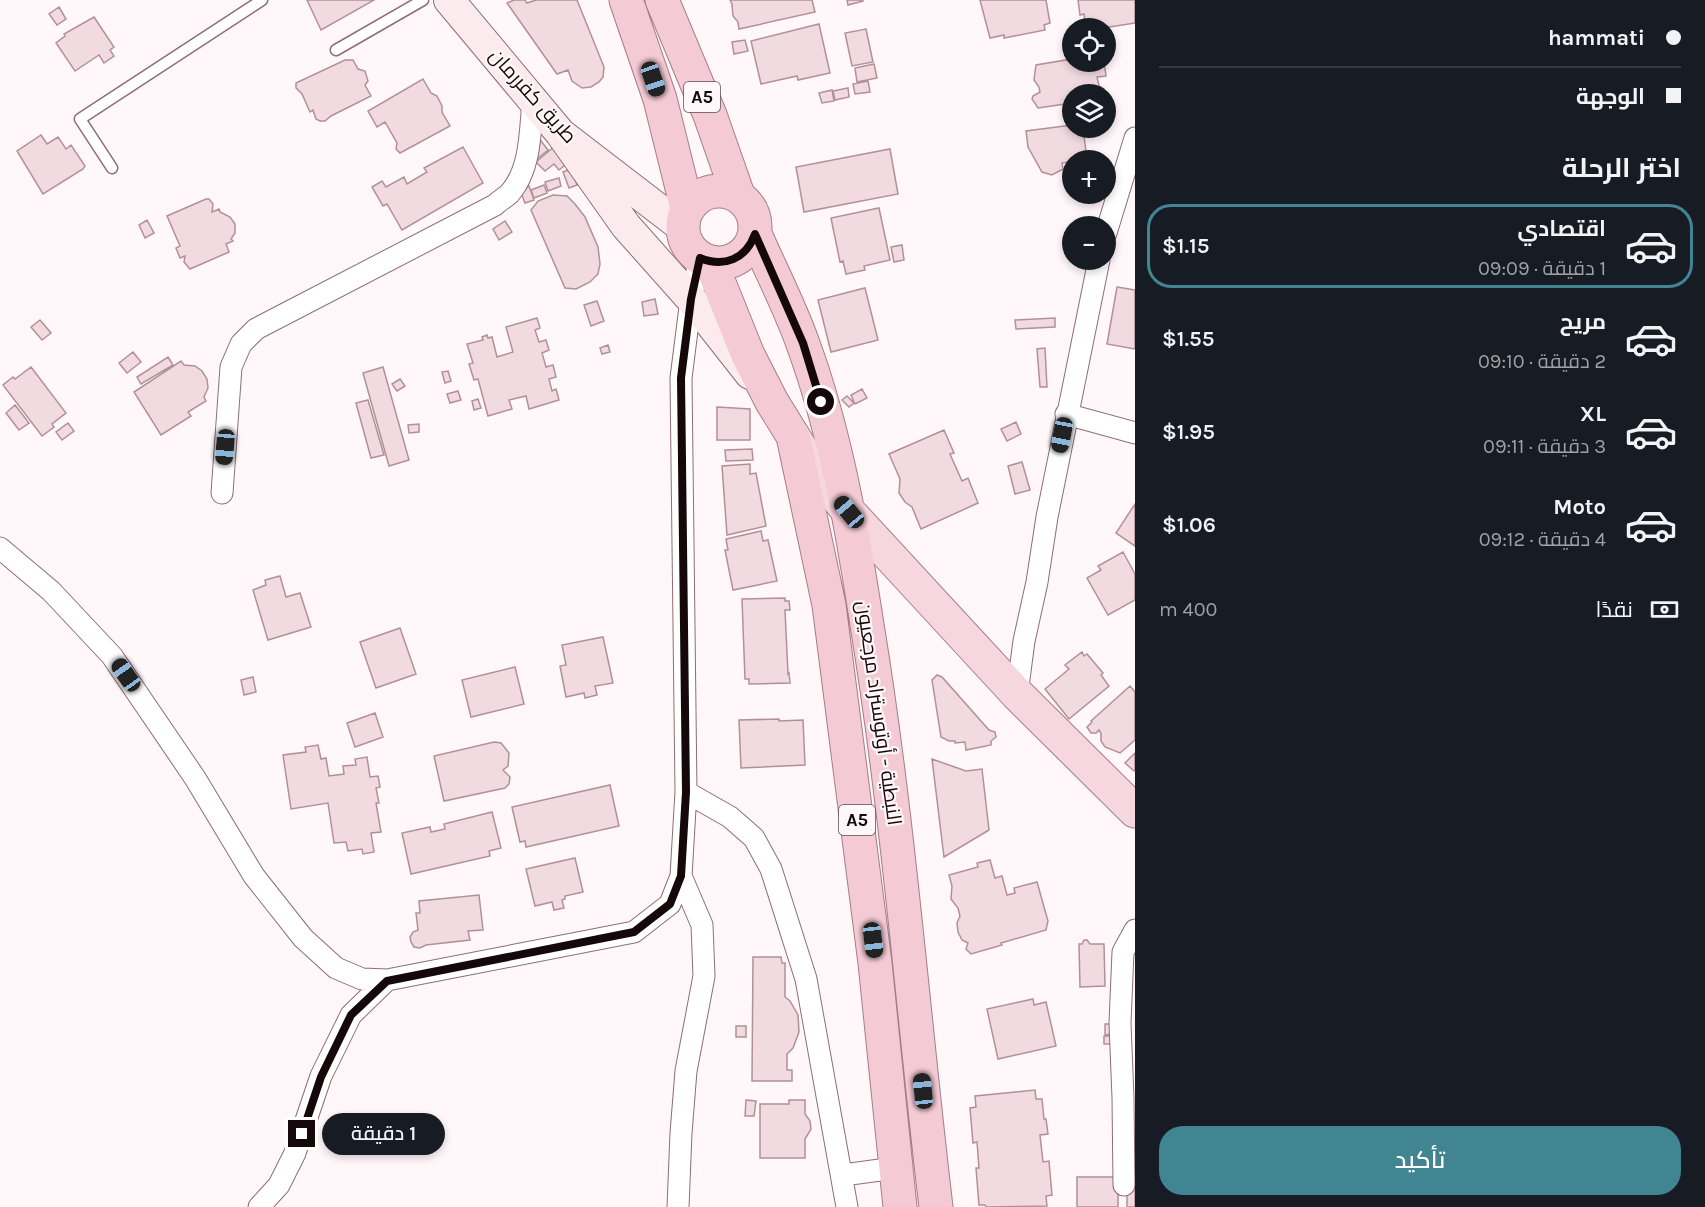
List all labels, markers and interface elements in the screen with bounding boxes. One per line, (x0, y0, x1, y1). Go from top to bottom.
map controls (1062, 18, 1116, 270)
button: locate (1062, 18, 1116, 72)
text: hammati (1548, 25, 1645, 51)
street label: طريق كفررمان (484, 44, 581, 149)
car (639, 59, 667, 99)
road number: A5 (684, 82, 720, 112)
button: layers (1062, 84, 1116, 138)
text: الوجهة (1576, 84, 1645, 110)
button: + (1062, 150, 1116, 204)
text: اختر الرحلة (1562, 152, 1681, 184)
button: − (1062, 216, 1116, 270)
text: اقتصادي (1517, 216, 1606, 242)
icon: car (1624, 219, 1678, 273)
text: $1.15 (1162, 233, 1209, 259)
text: 1 دقيقة · 09:09 (1478, 257, 1606, 280)
text: مريح (1560, 309, 1606, 335)
icon: car (1624, 312, 1678, 366)
text: $1.55 (1162, 326, 1214, 352)
text: 2 دقيقة · 09:10 (1478, 350, 1606, 373)
route start (807, 388, 834, 415)
text: XL (1580, 401, 1606, 427)
icon: car (1624, 405, 1678, 459)
car (1050, 416, 1074, 454)
text: $1.95 (1162, 419, 1215, 445)
car (214, 428, 236, 466)
text: 3 دقيقة · 09:11 (1483, 435, 1606, 458)
car (831, 492, 867, 532)
text: Moto (1553, 494, 1606, 520)
icon: car (1624, 498, 1678, 552)
text: $1.06 (1162, 512, 1216, 538)
text: 4 دقيقة · 09:12 (1479, 528, 1606, 551)
icon: cash (1648, 593, 1681, 626)
text: نقدًا (1595, 597, 1633, 623)
text: 400 m (1159, 598, 1217, 621)
street label: النبطية - أوتوستراد مرجعيون (851, 599, 907, 827)
car (108, 655, 144, 695)
road number: A5 (839, 805, 875, 835)
car (862, 921, 884, 959)
car (912, 1072, 934, 1110)
callout: 1 دقيقة (323, 1113, 446, 1155)
route end (288, 1120, 315, 1147)
text: 1 دقيقة (351, 1122, 416, 1145)
button: تأكيد (1159, 1126, 1681, 1195)

